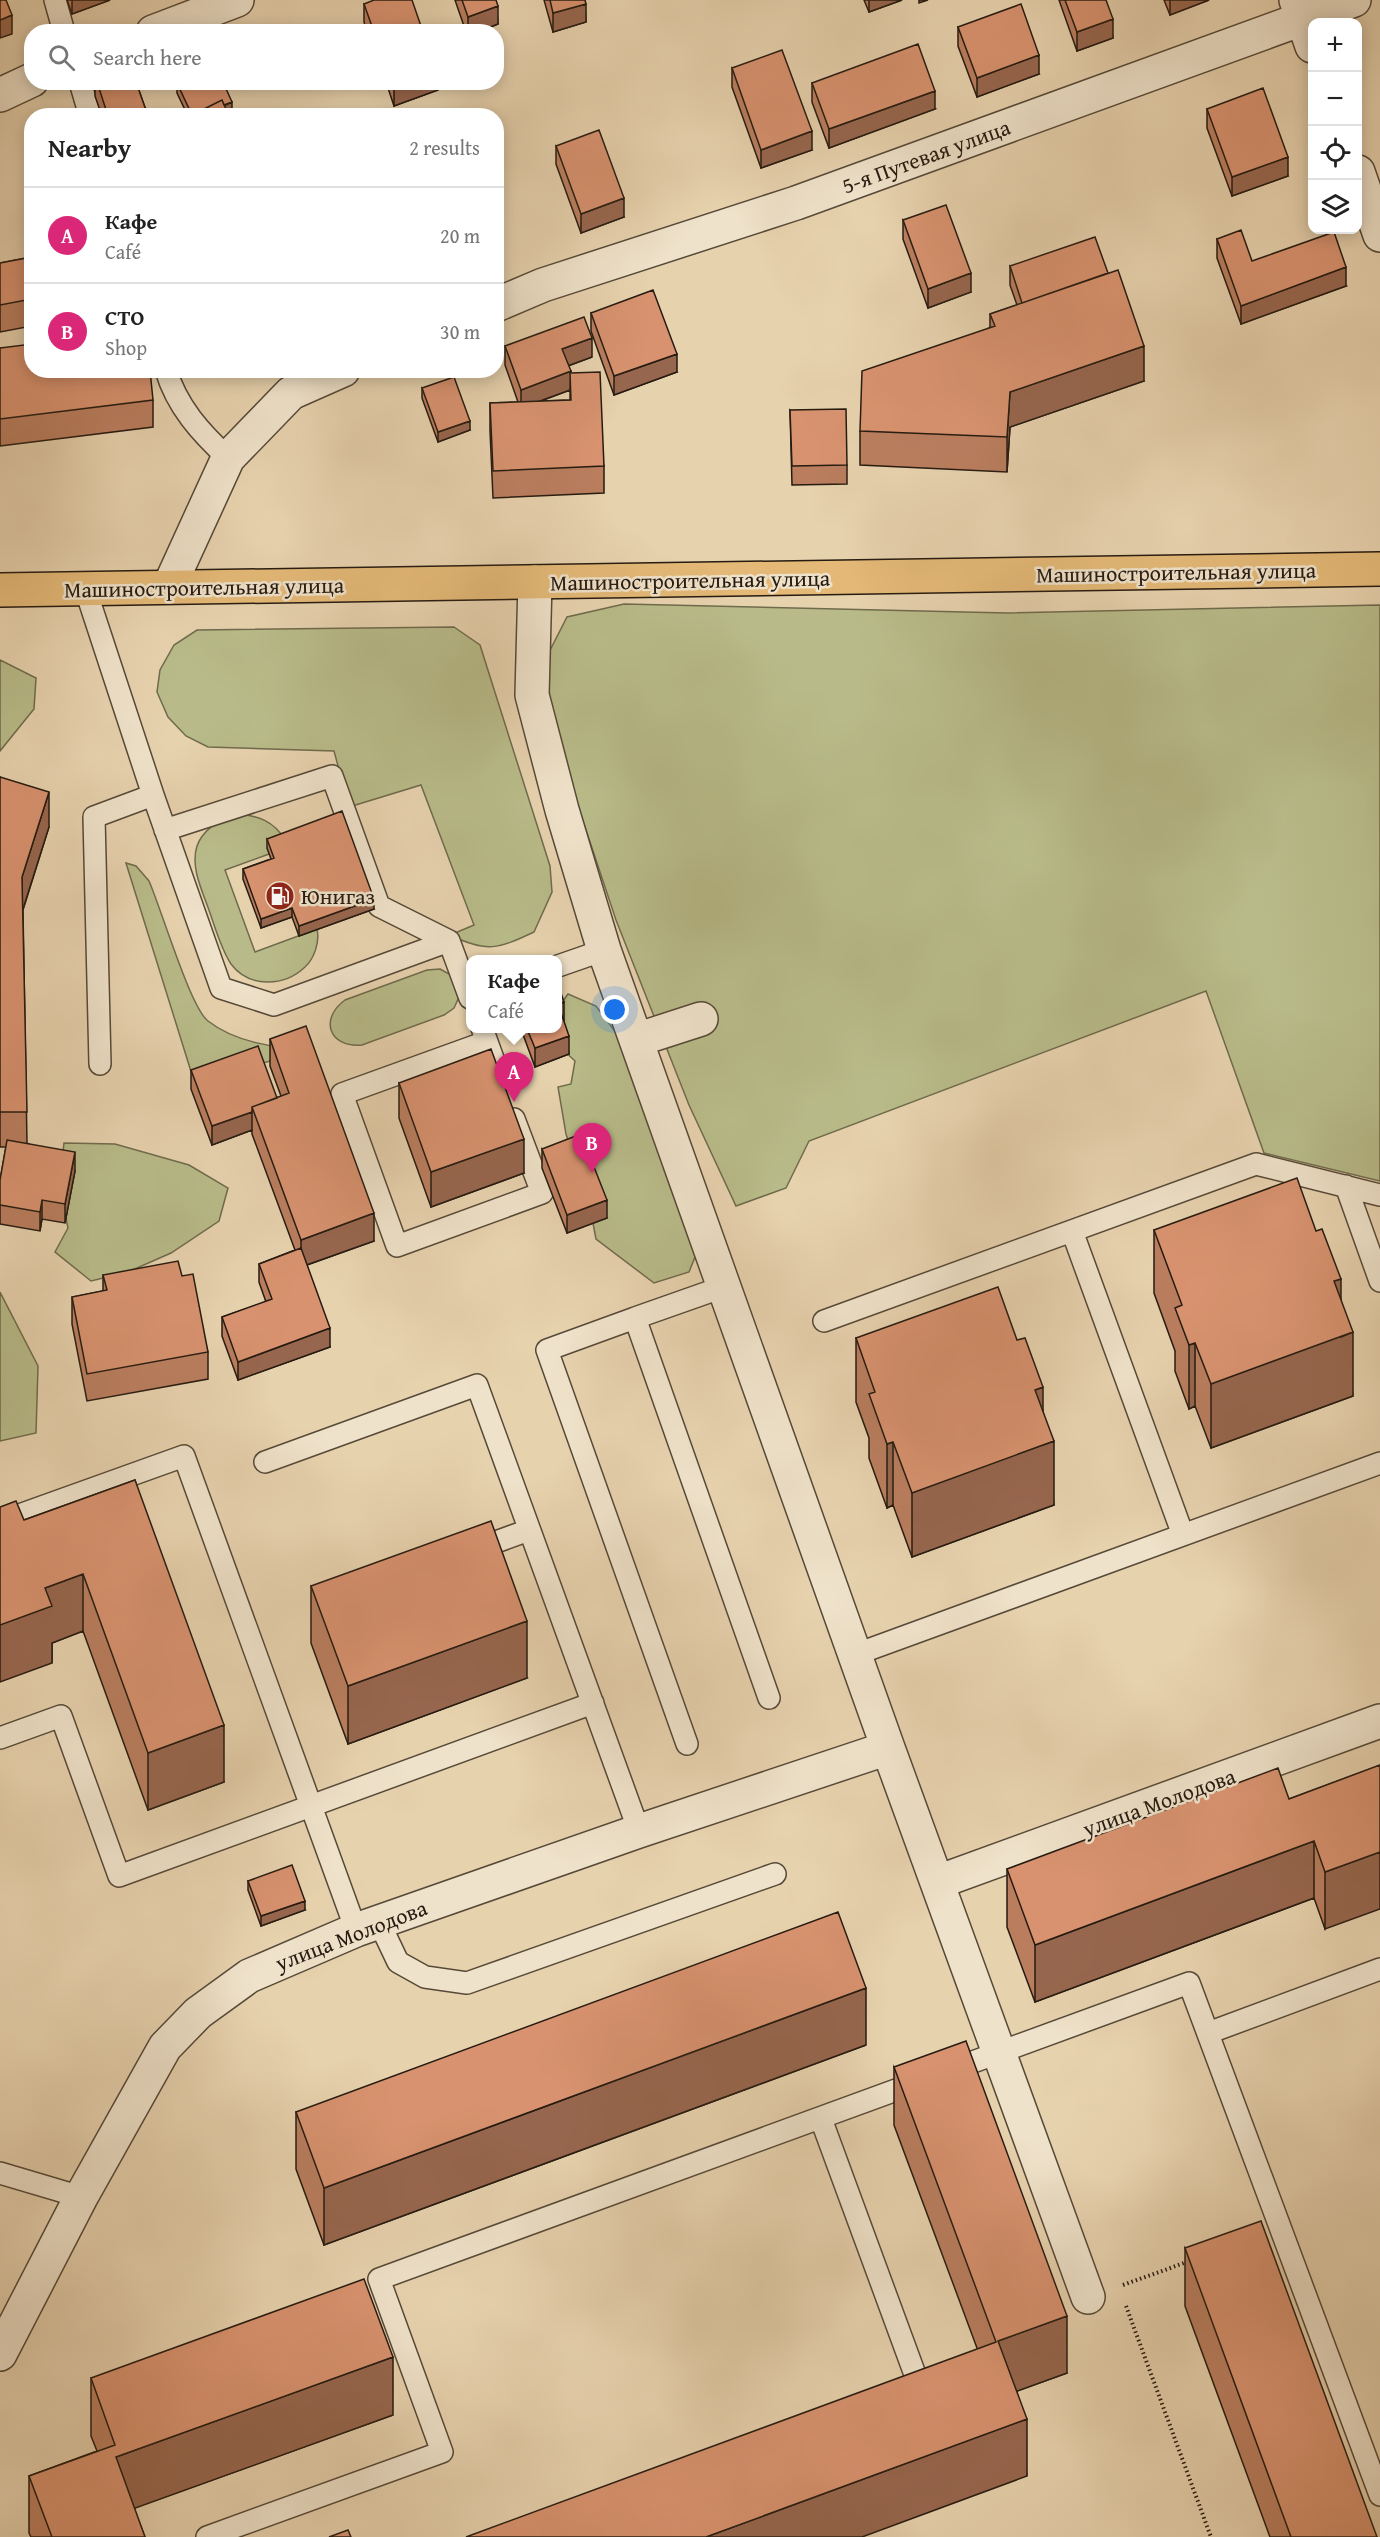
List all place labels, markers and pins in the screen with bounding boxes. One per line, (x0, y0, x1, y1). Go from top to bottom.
fuel station icon: Юнигаз (264, 880, 296, 912)
place label: Юнигаз (301, 880, 375, 912)
pin: A (494, 1052, 534, 1102)
pin: B (572, 1124, 612, 1173)

